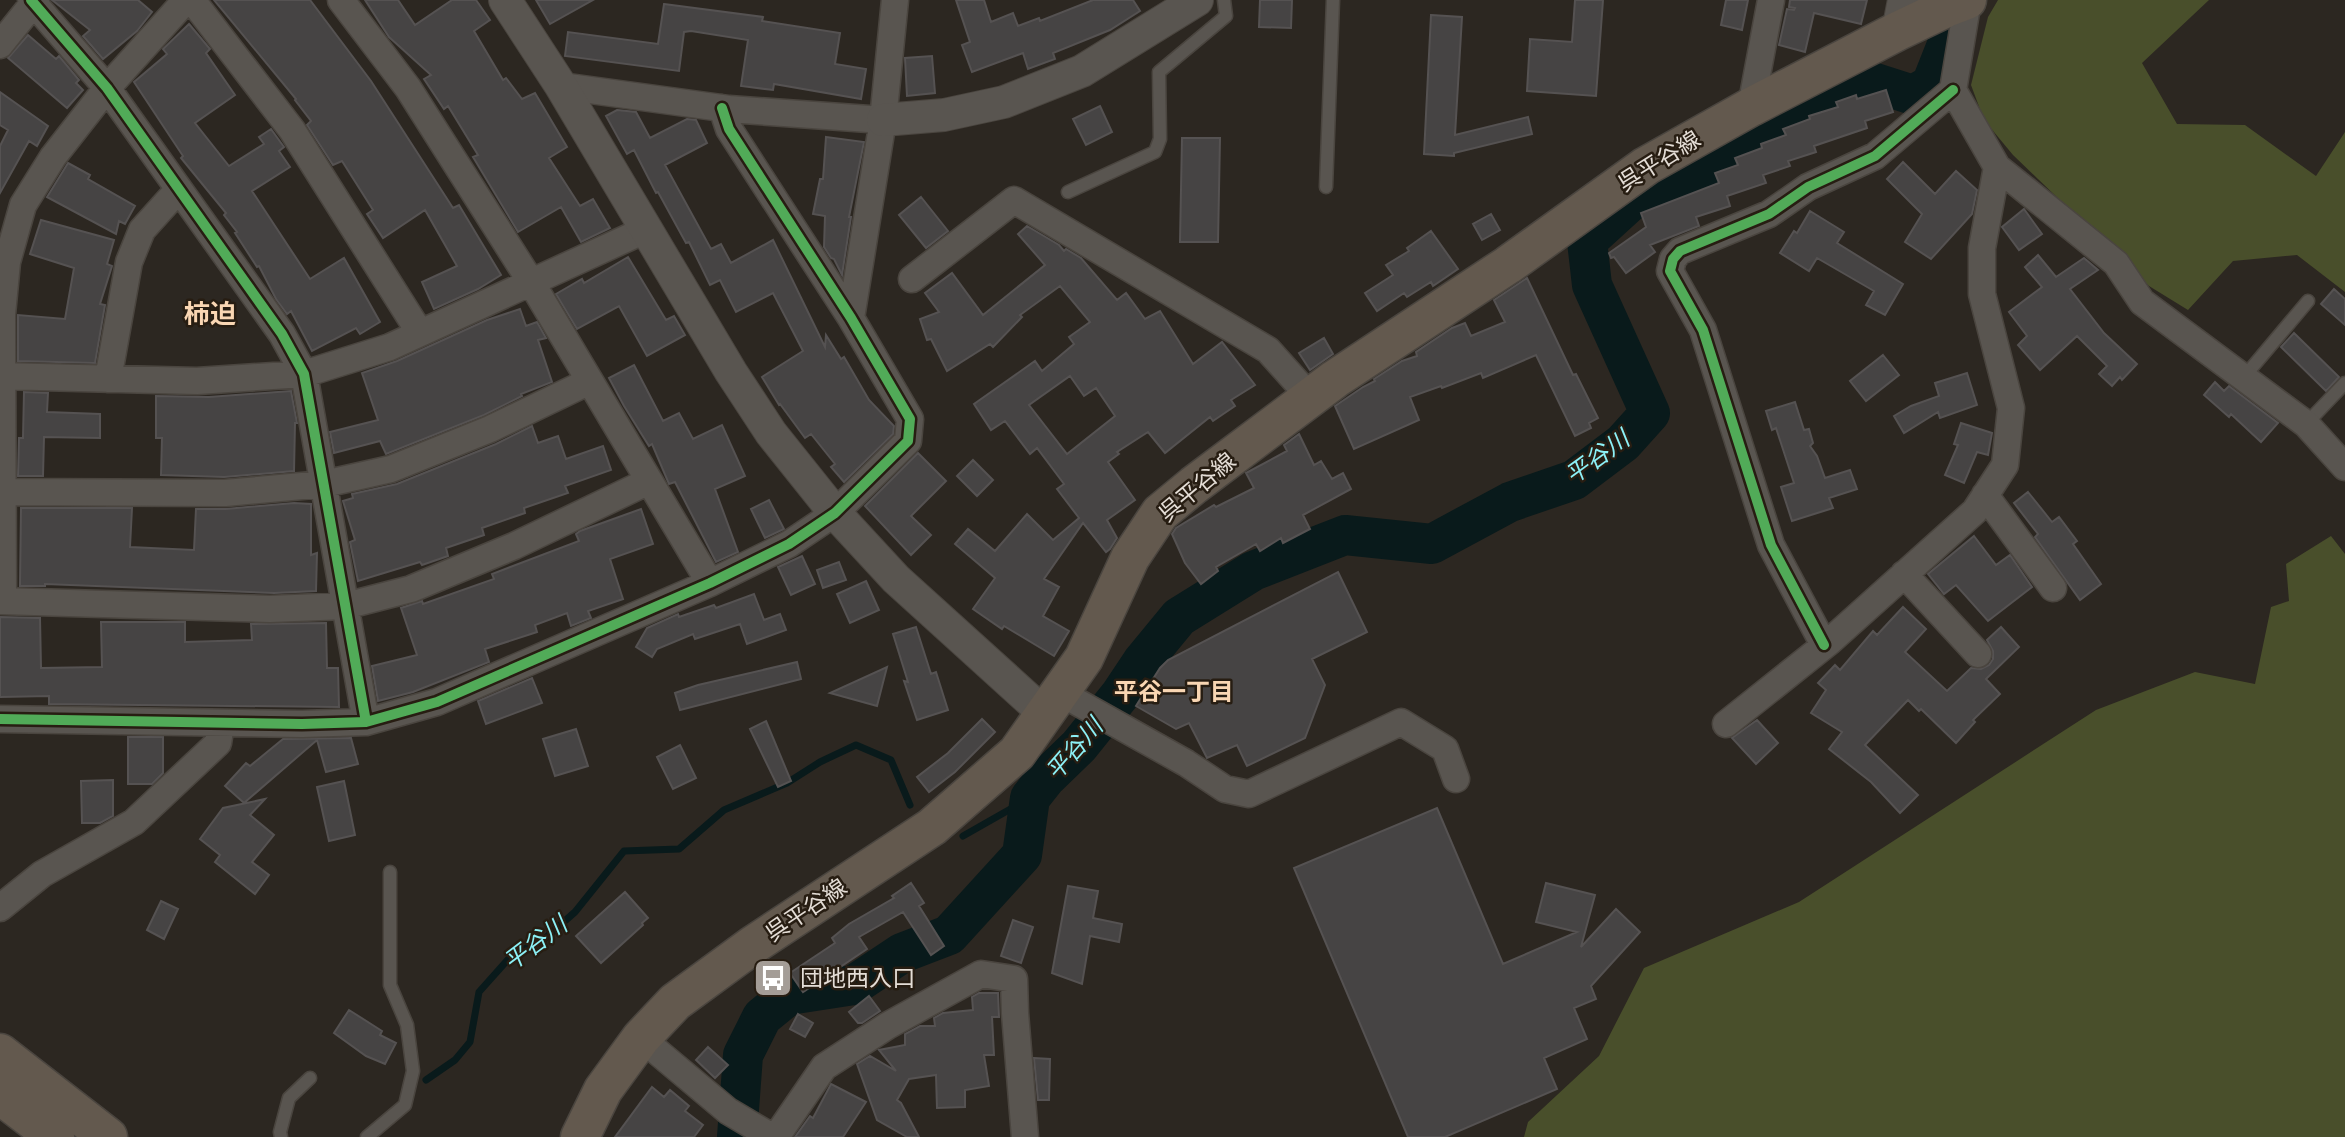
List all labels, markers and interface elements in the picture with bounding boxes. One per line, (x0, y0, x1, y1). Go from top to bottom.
street label: 呉平谷線 (1612, 123, 1706, 199)
district label: 柿迫 (184, 296, 236, 332)
water label: 平谷川 (1558, 421, 1638, 492)
street label: 呉平谷線 (1151, 445, 1243, 529)
district label: 平谷一丁目 (1114, 675, 1234, 708)
water label: 平谷川 (1038, 709, 1112, 787)
street label: 呉平谷線 (759, 871, 853, 949)
water label: 平谷川 (496, 906, 576, 978)
bus stop icon: 団地西入口 (752, 957, 794, 999)
place label: 団地西入口 (800, 962, 915, 994)

